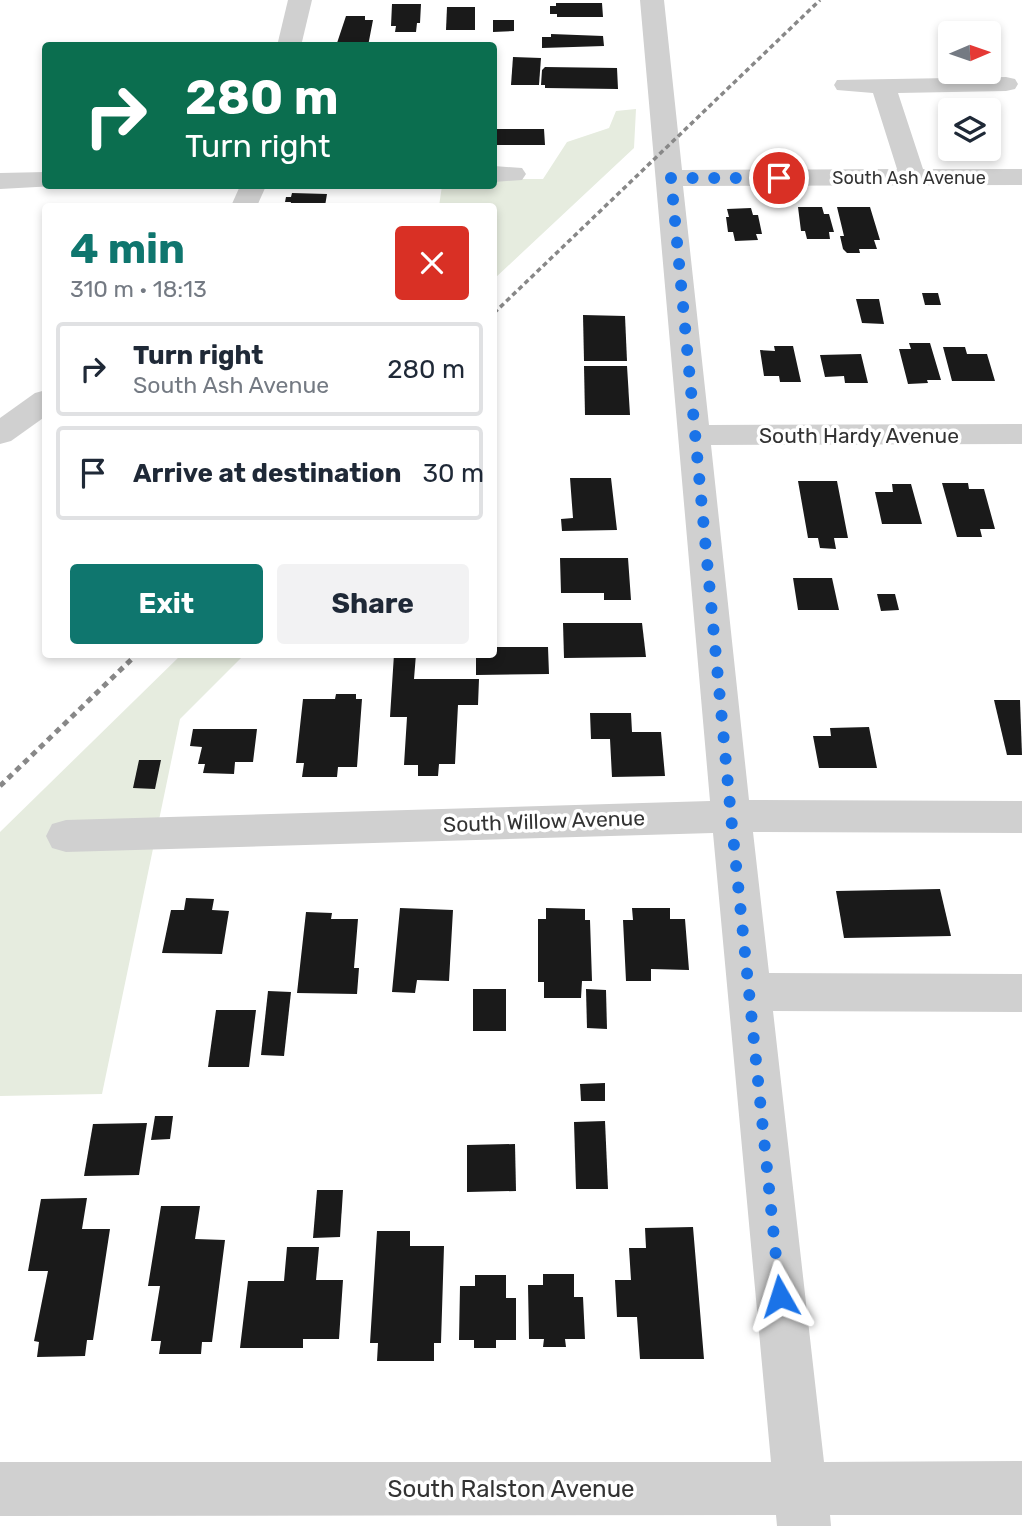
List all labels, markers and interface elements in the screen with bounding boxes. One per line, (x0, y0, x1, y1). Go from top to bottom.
north arrow (938, 21, 1001, 84)
map controls (938, 21, 1001, 161)
text: 280 m (185, 68, 339, 126)
icon: right (70, 70, 161, 161)
button: layers (938, 98, 1001, 161)
text: Turn right (185, 127, 330, 165)
pin (749, 148, 809, 208)
icon: arrive (760, 159, 798, 197)
street label: South Ash Avenue (832, 167, 986, 189)
text: 4 min (70, 224, 185, 274)
button: close (395, 226, 469, 300)
text: 310 m · 18:13 (70, 275, 207, 303)
text: Turn right (133, 340, 263, 371)
icon: right (74, 350, 112, 388)
text: 280 m (387, 354, 465, 385)
text: South Ash Avenue (133, 371, 329, 399)
street label: South Hardy Avenue (759, 423, 959, 448)
icon: arrive (74, 454, 112, 492)
text: Arrive at destination (133, 458, 401, 489)
text: 30 m (422, 458, 484, 489)
button: Exit (70, 564, 263, 644)
button: Share (277, 564, 469, 644)
street label: South Willow Avenue (443, 805, 645, 837)
position arrow (743, 1259, 817, 1333)
street label: South Ralston Avenue (387, 1475, 635, 1503)

